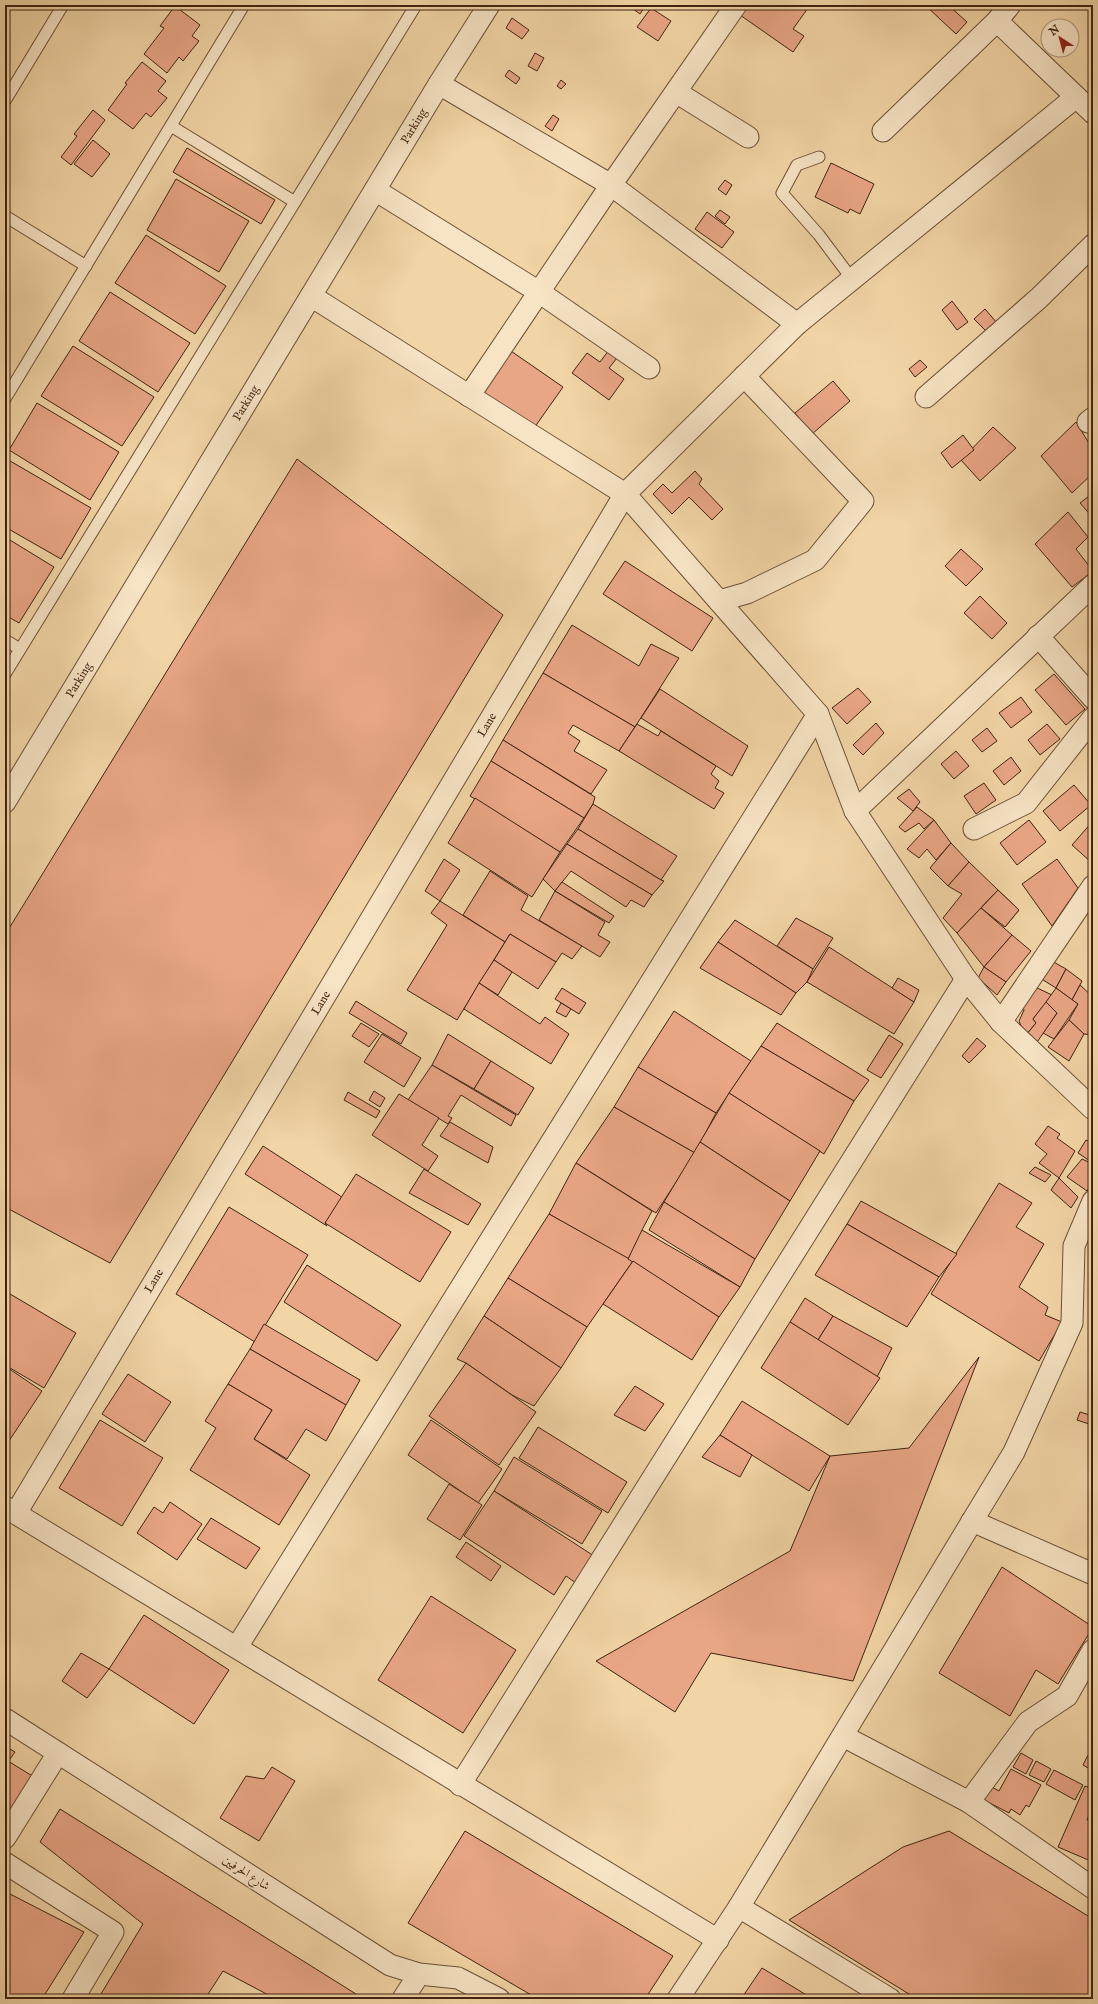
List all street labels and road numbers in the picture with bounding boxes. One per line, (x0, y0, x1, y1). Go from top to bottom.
street label: Parking (398, 105, 431, 147)
street label: Parking (230, 382, 263, 424)
street label: Parking (63, 659, 96, 701)
street label: Lane (474, 710, 500, 740)
street label: Lane (308, 988, 334, 1018)
street label: Lane (141, 1266, 167, 1296)
street label: شارع الحرفيين (218, 1852, 273, 1896)

